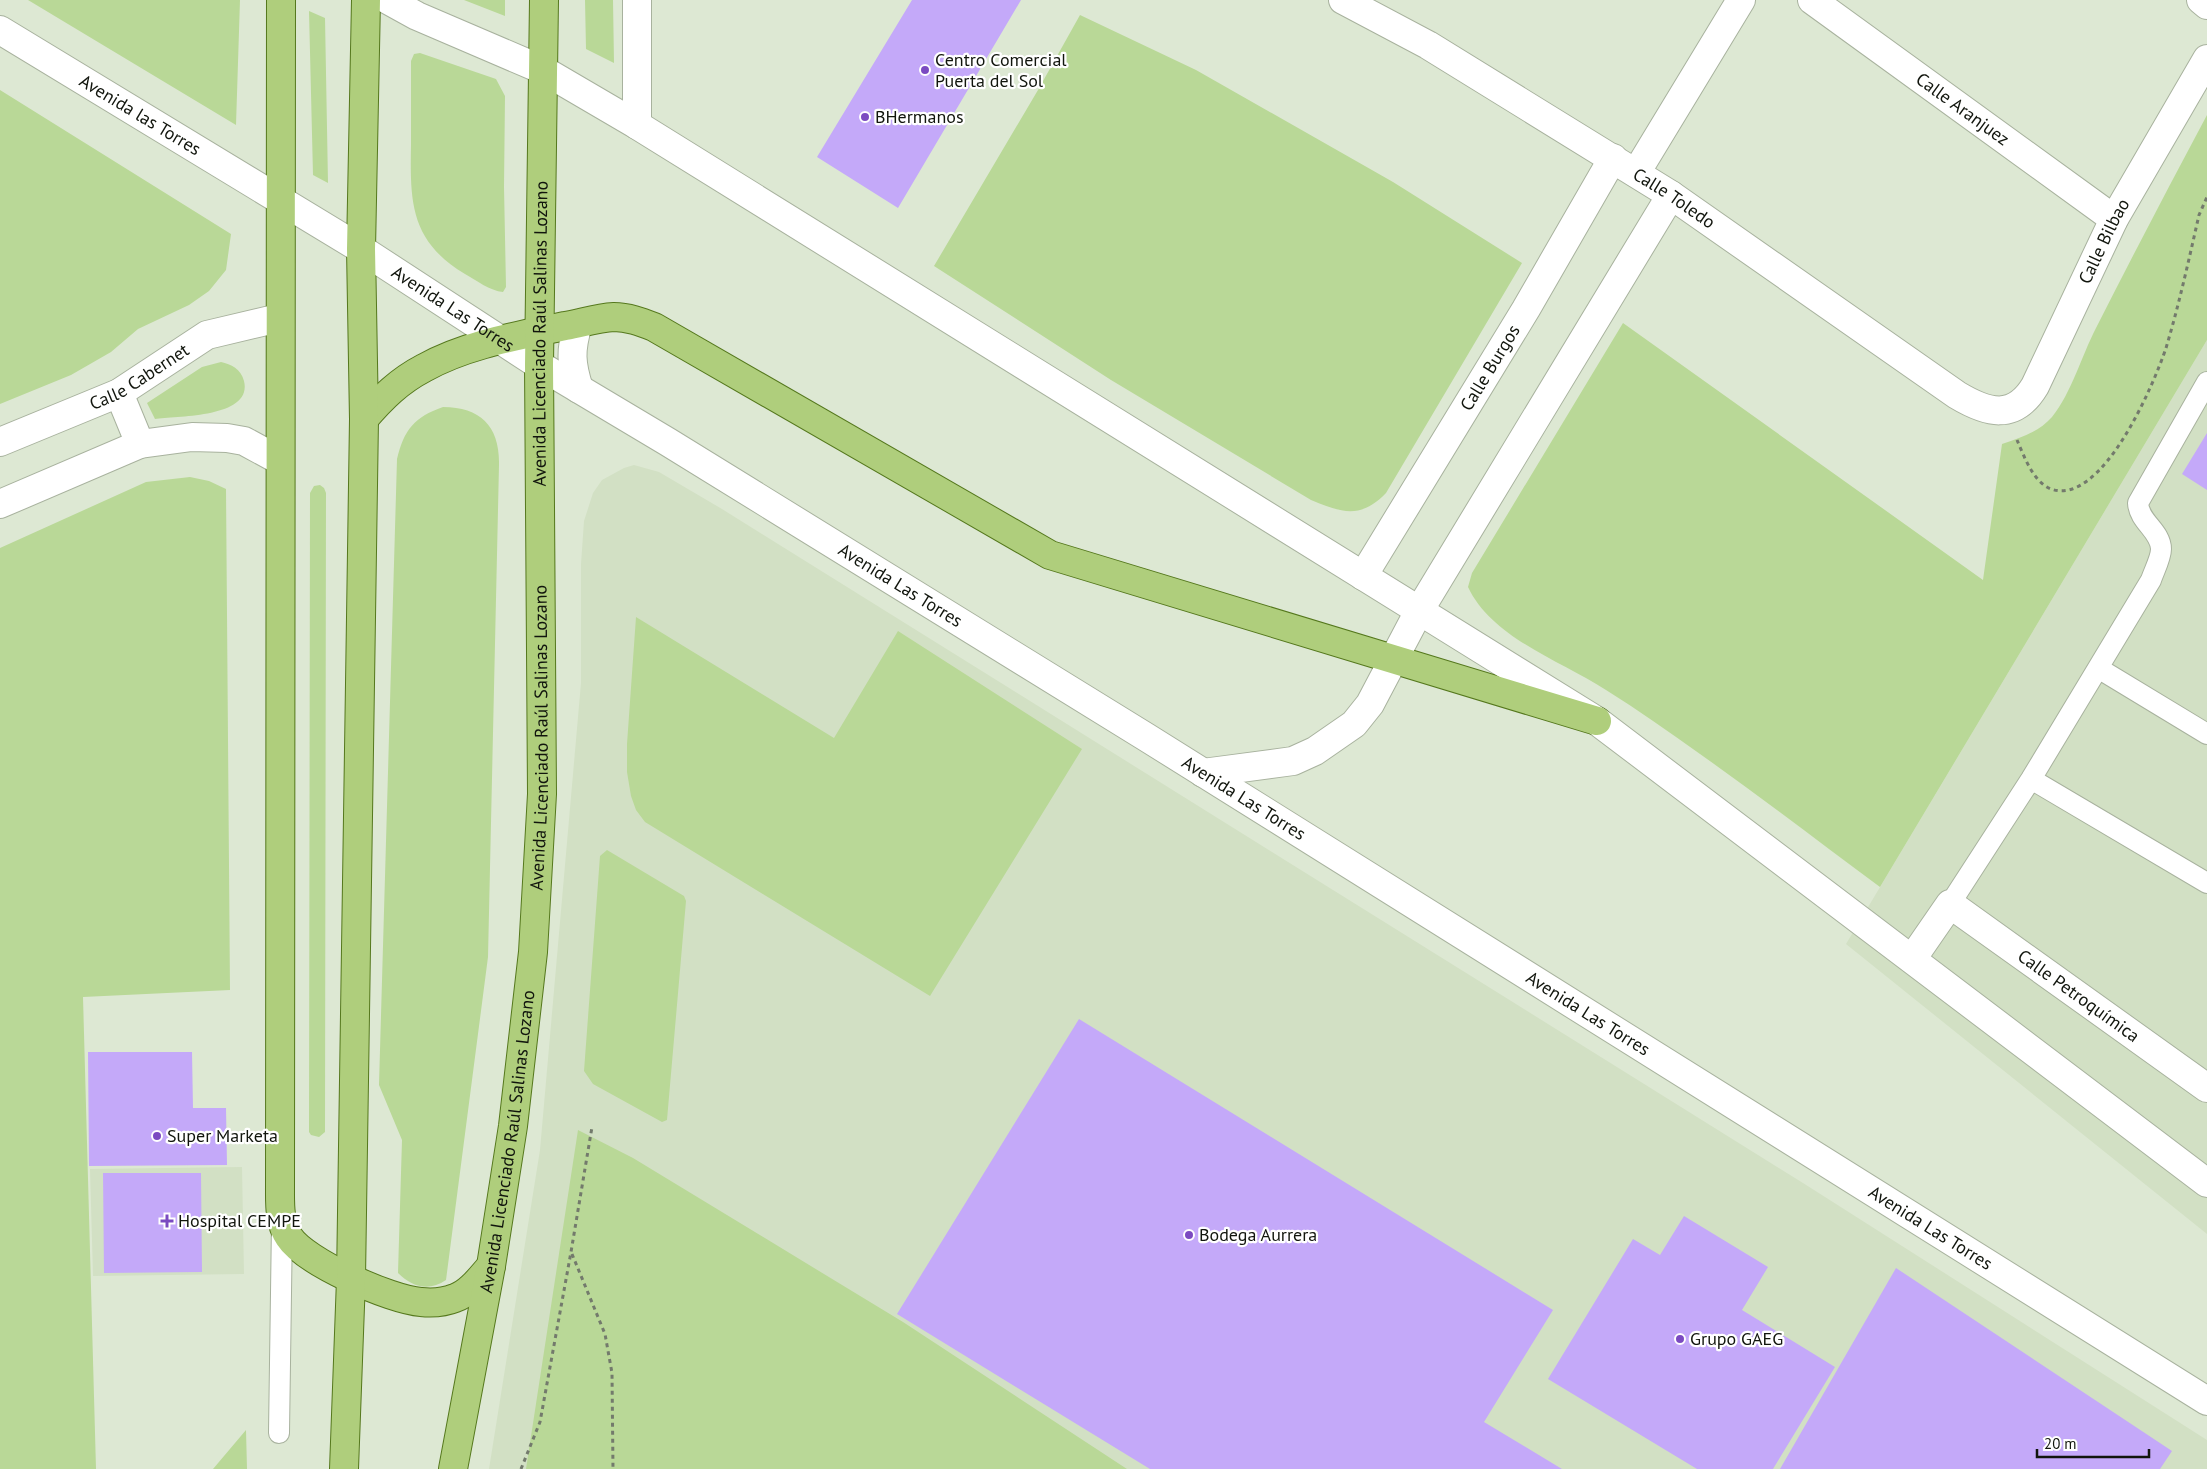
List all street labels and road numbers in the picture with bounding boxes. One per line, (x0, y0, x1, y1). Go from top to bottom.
street label: Calle Aranjuez (1912, 67, 2014, 150)
street label: Avenida las Torres (76, 69, 205, 160)
street label: Calle Toledo (1629, 162, 1720, 233)
street label: Avenida Licenciado Raúl Salinas Lozano (527, 181, 553, 487)
street label: Calle Bilbao (2073, 194, 2135, 287)
street label: Avenida Las Torres (388, 260, 519, 357)
street label: Calle Burgos (1455, 320, 1525, 415)
street label: Calle Cabernet (86, 338, 193, 415)
street label: Avenida Las Torres (834, 538, 967, 632)
street label: Avenida Licenciado Raúl Salinas Lozano (525, 585, 553, 891)
street label: Avenida Las Torres (1178, 750, 1310, 845)
street label: Calle Petroquímica (2013, 944, 2144, 1047)
street label: Avenida Las Torres (1522, 966, 1654, 1061)
street label: Avenida Licenciado Raúl Salinas Lozano (474, 989, 540, 1295)
street label: Avenida Las Torres (1865, 1180, 1997, 1275)

